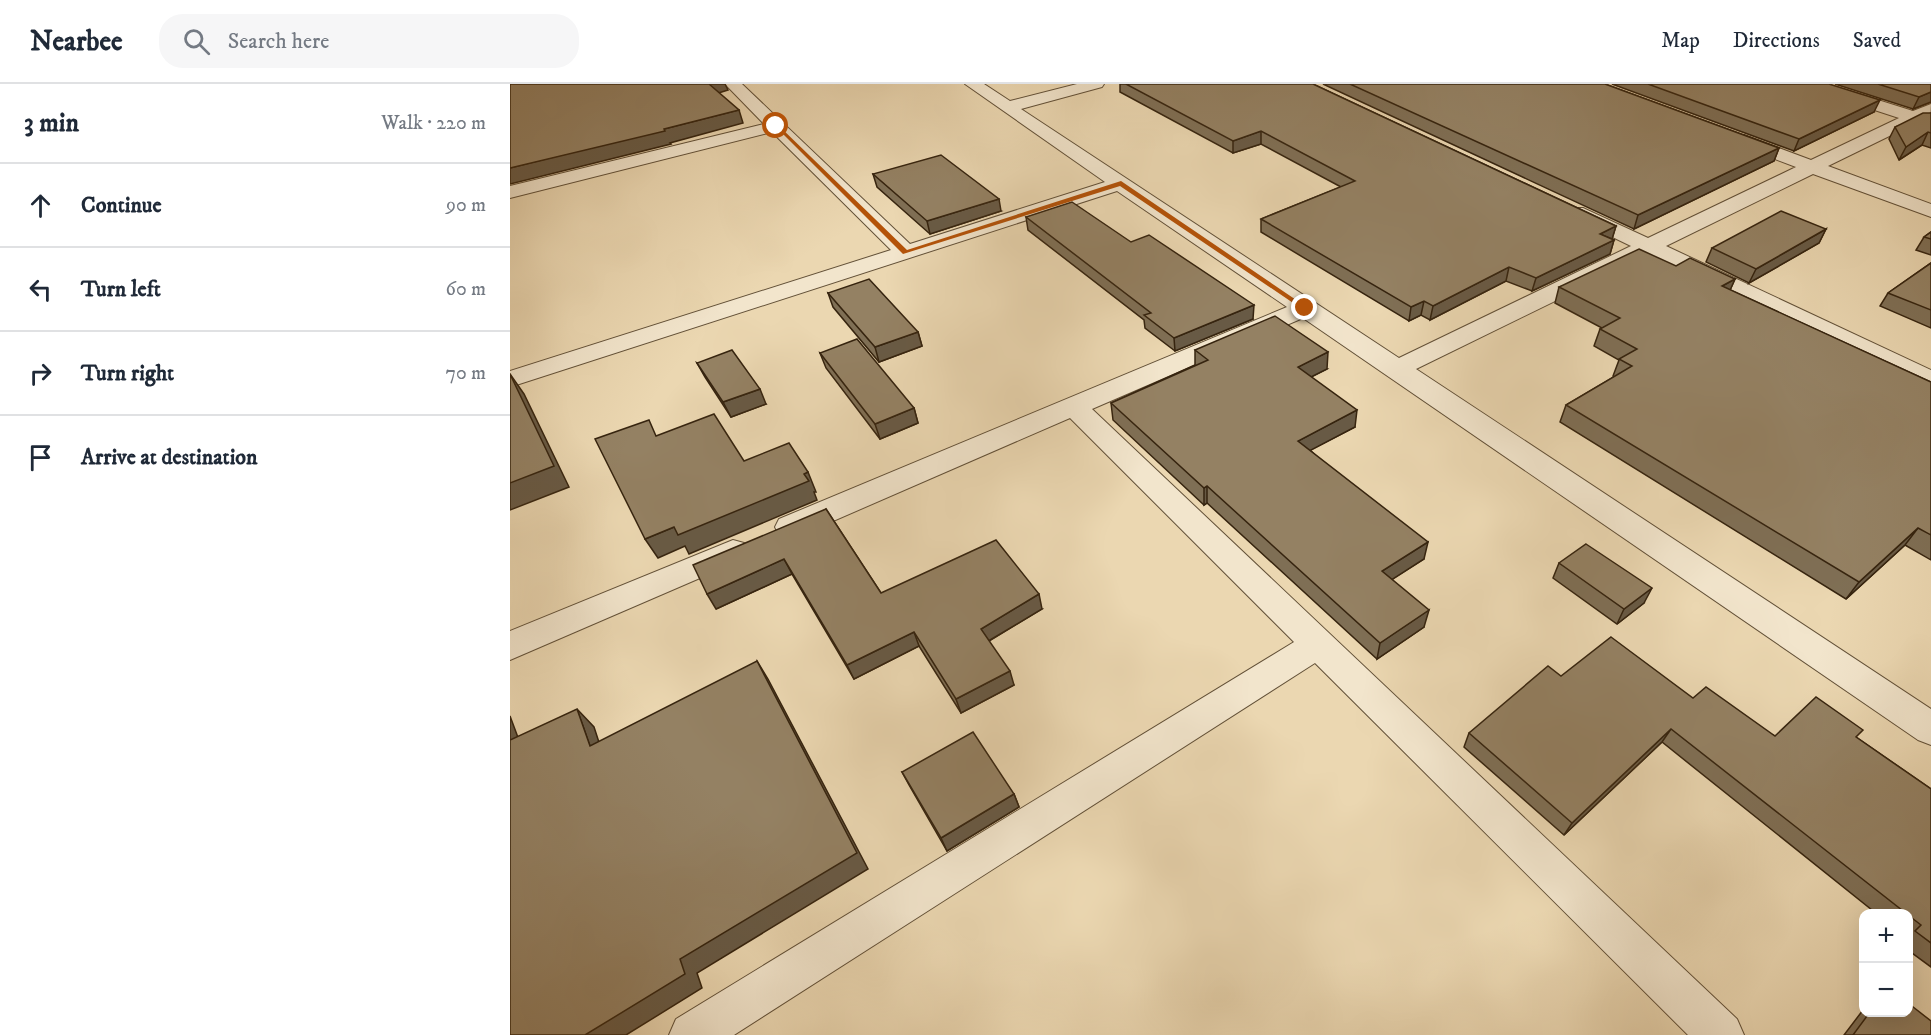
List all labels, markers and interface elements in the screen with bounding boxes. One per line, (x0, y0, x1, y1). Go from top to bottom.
search box (159, 14, 579, 68)
text: Nearbee (30, 24, 123, 59)
icon: search (180, 25, 213, 58)
text: Search here (228, 28, 329, 55)
text: Map (1661, 28, 1700, 54)
text: Directions (1733, 28, 1820, 54)
text: Saved (1853, 28, 1901, 54)
text: 3 min (24, 107, 79, 140)
text: Walk · 220 m (381, 111, 486, 136)
route start (762, 112, 788, 138)
icon: ahead (24, 189, 57, 222)
text: Continue (81, 192, 162, 219)
text: 90 m (446, 193, 486, 218)
icon: left (24, 273, 57, 306)
text: Turn left (81, 276, 161, 303)
text: 60 m (446, 277, 486, 302)
route end (1291, 294, 1317, 320)
icon: right (24, 357, 57, 390)
text: Turn right (81, 360, 174, 387)
text: 70 m (445, 361, 486, 386)
icon: arrive (24, 441, 57, 474)
text: Arrive at destination (81, 444, 258, 471)
map controls (1859, 909, 1913, 1017)
button: + (1859, 909, 1913, 963)
button: − (1859, 963, 1913, 1017)

